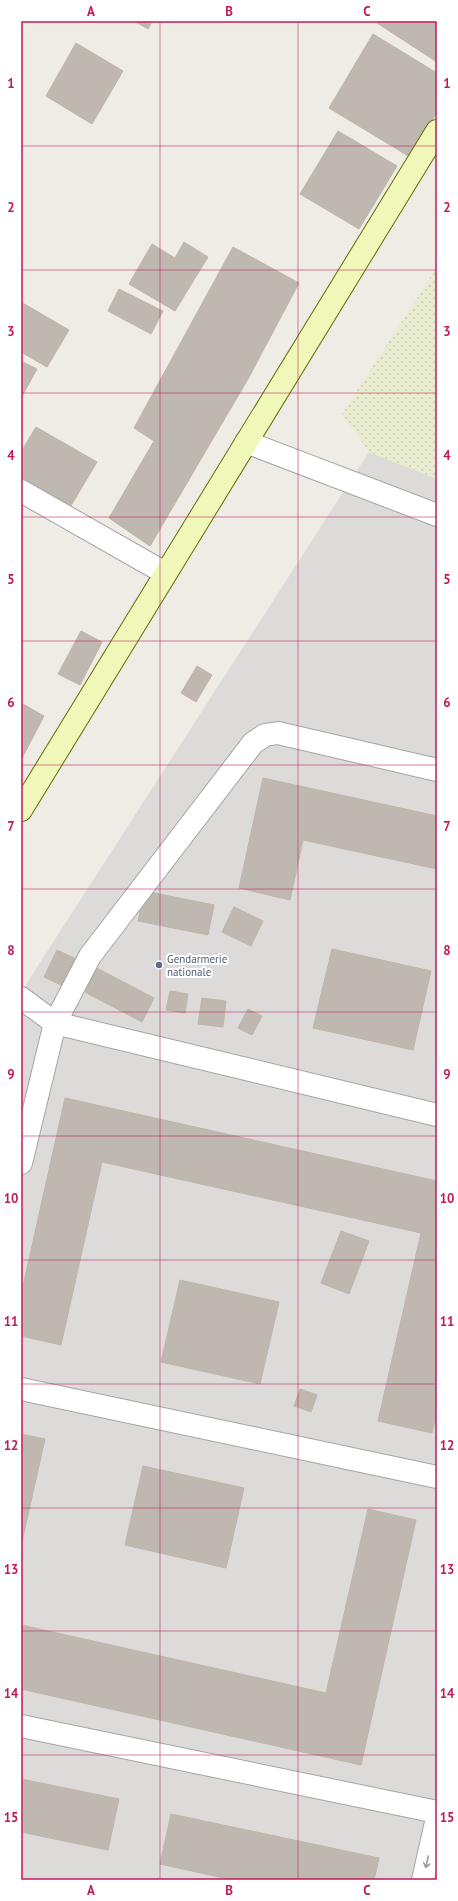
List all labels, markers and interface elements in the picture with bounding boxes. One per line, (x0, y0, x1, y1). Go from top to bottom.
text: A (87, 3, 95, 20)
text: B (225, 3, 233, 20)
text: C (363, 3, 371, 20)
text: 1 (7, 75, 15, 92)
text: 1 (443, 75, 451, 92)
text: 2 (7, 199, 15, 216)
text: 2 (443, 199, 451, 216)
text: 3 (7, 323, 15, 340)
text: 3 (443, 323, 451, 340)
text: 4 (7, 447, 15, 464)
text: 4 (443, 447, 451, 464)
text: 5 (7, 571, 15, 588)
text: 5 (443, 571, 451, 588)
text: 6 (7, 694, 15, 711)
text: 6 (443, 694, 451, 711)
text: 7 (7, 818, 15, 835)
text: 7 (443, 818, 451, 835)
text: 8 (7, 942, 15, 959)
text: 8 (443, 942, 451, 959)
place label: Gendarmerie nationale (167, 952, 228, 979)
marker: Gendarmerie nationale (154, 960, 164, 970)
text: 9 (7, 1066, 15, 1083)
text: 9 (443, 1066, 451, 1083)
text: 10 (4, 1190, 18, 1207)
text: 10 (440, 1190, 454, 1207)
text: 11 (4, 1313, 18, 1330)
text: 11 (440, 1313, 454, 1330)
text: 12 (4, 1437, 18, 1454)
text: 12 (440, 1437, 454, 1454)
text: 13 (4, 1561, 18, 1578)
text: 13 (440, 1561, 454, 1578)
text: 14 (4, 1685, 19, 1702)
text: 14 (440, 1685, 455, 1702)
text: 15 (4, 1809, 18, 1826)
text: 15 (440, 1809, 454, 1826)
one-way arrow (422, 1856, 430, 1869)
text: A (87, 1882, 95, 1899)
text: B (225, 1882, 233, 1899)
text: C (363, 1882, 371, 1899)

